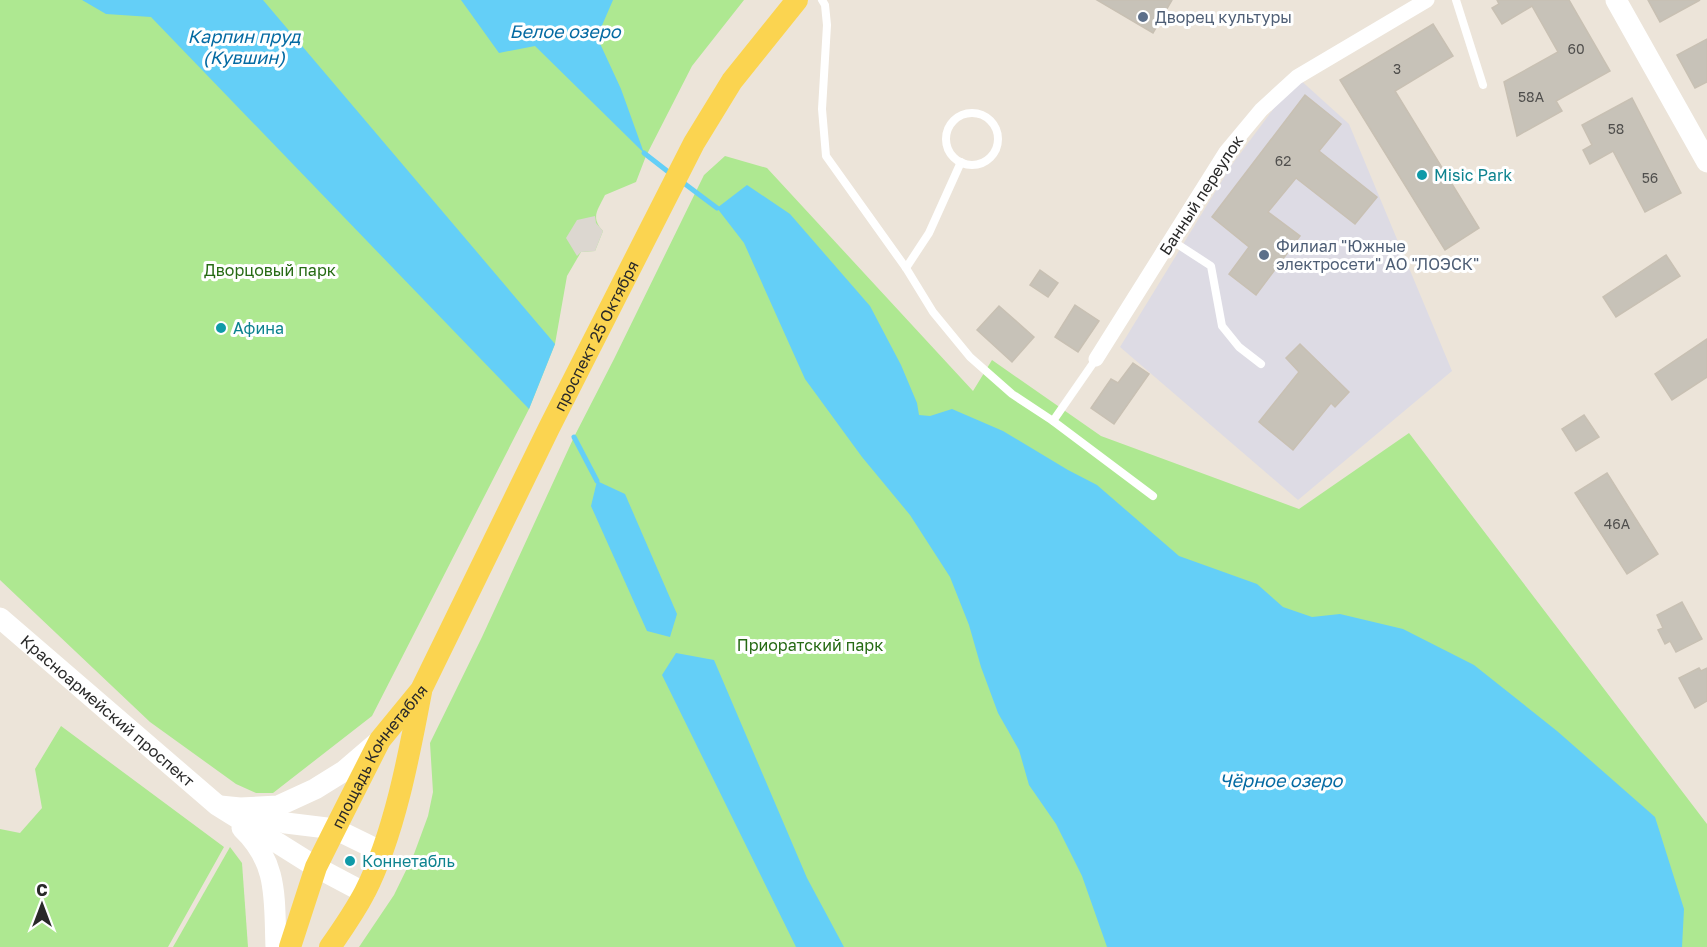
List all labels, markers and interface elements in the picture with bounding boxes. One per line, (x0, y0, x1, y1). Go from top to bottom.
place label: Дворец культуры (1155, 7, 1292, 27)
marker: Дворец культуры (1136, 10, 1150, 24)
water label: Белое озеро (509, 20, 622, 42)
water label: Карпин пруд (Кувшин) (188, 25, 302, 68)
house number: 60 (1567, 40, 1585, 57)
house number: 3 (1393, 60, 1401, 77)
house number: 58А (1518, 88, 1545, 105)
house number: 58 (1608, 120, 1624, 137)
street label: Банный переулок (1155, 131, 1247, 259)
house number: 62 (1275, 152, 1291, 169)
place label: Misic Park (1434, 165, 1512, 185)
marker: Misic Park (1415, 168, 1429, 182)
house number: 56 (1642, 169, 1658, 186)
place label: Филиал "Южные электросети" АО "ЛОЭСК" (1276, 236, 1479, 274)
marker: Филиал "Южные электросети" АО "ЛОЭСК" (1257, 248, 1271, 262)
street label: проспект 25 Октября (549, 257, 643, 415)
park label: Дворцовый парк (204, 260, 336, 280)
place label: Афина (233, 318, 284, 338)
marker: Афина (214, 321, 228, 335)
house number: 46А (1604, 515, 1631, 532)
street label: Красноармейский проспект (17, 630, 199, 791)
park label: Приоратский парк (737, 635, 883, 655)
street label: площадь Коннетабля (327, 680, 432, 832)
water label: Чёрное озеро (1220, 769, 1344, 791)
place label: Коннетабль (362, 851, 455, 871)
marker: Коннетабль (343, 854, 357, 868)
north arrow (12, 875, 72, 935)
text: С (36, 880, 48, 900)

